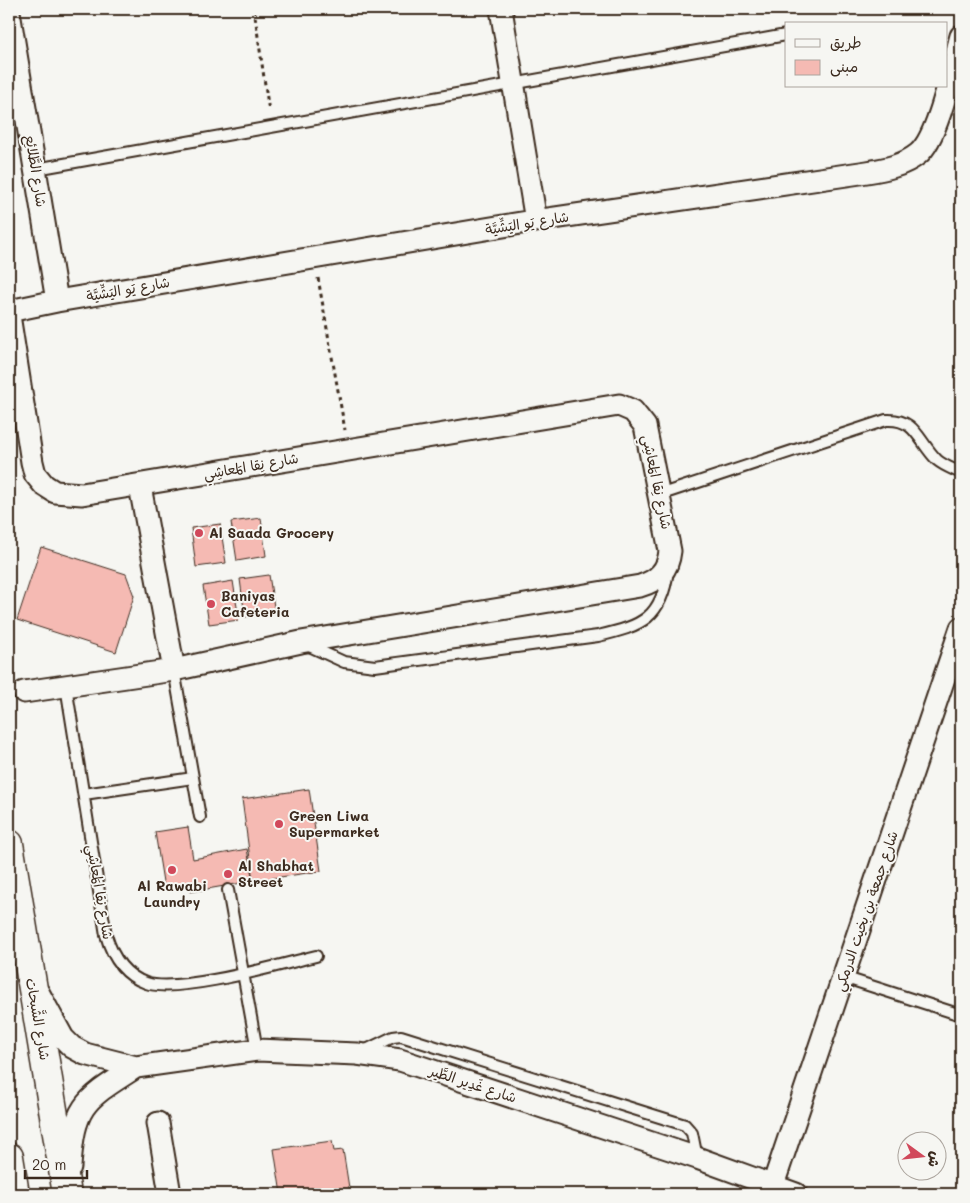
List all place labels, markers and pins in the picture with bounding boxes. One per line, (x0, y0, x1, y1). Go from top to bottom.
place label: Al Saada Grocery (209, 523, 335, 542)
marker: Al Saada Grocery (193, 527, 205, 539)
place label: Baniyas Cafeteria (221, 586, 290, 621)
marker: Baniyas Cafeteria (205, 598, 217, 610)
place label: Green Liwa Supermarket (289, 806, 379, 841)
marker: Green Liwa Supermarket (273, 818, 285, 830)
place label: Al Shabhat Street (238, 856, 314, 891)
marker: Al Rawabi Laundry (166, 864, 178, 876)
marker: Al Shabhat Street (222, 868, 234, 880)
place label: Al Rawabi Laundry (137, 876, 207, 911)

